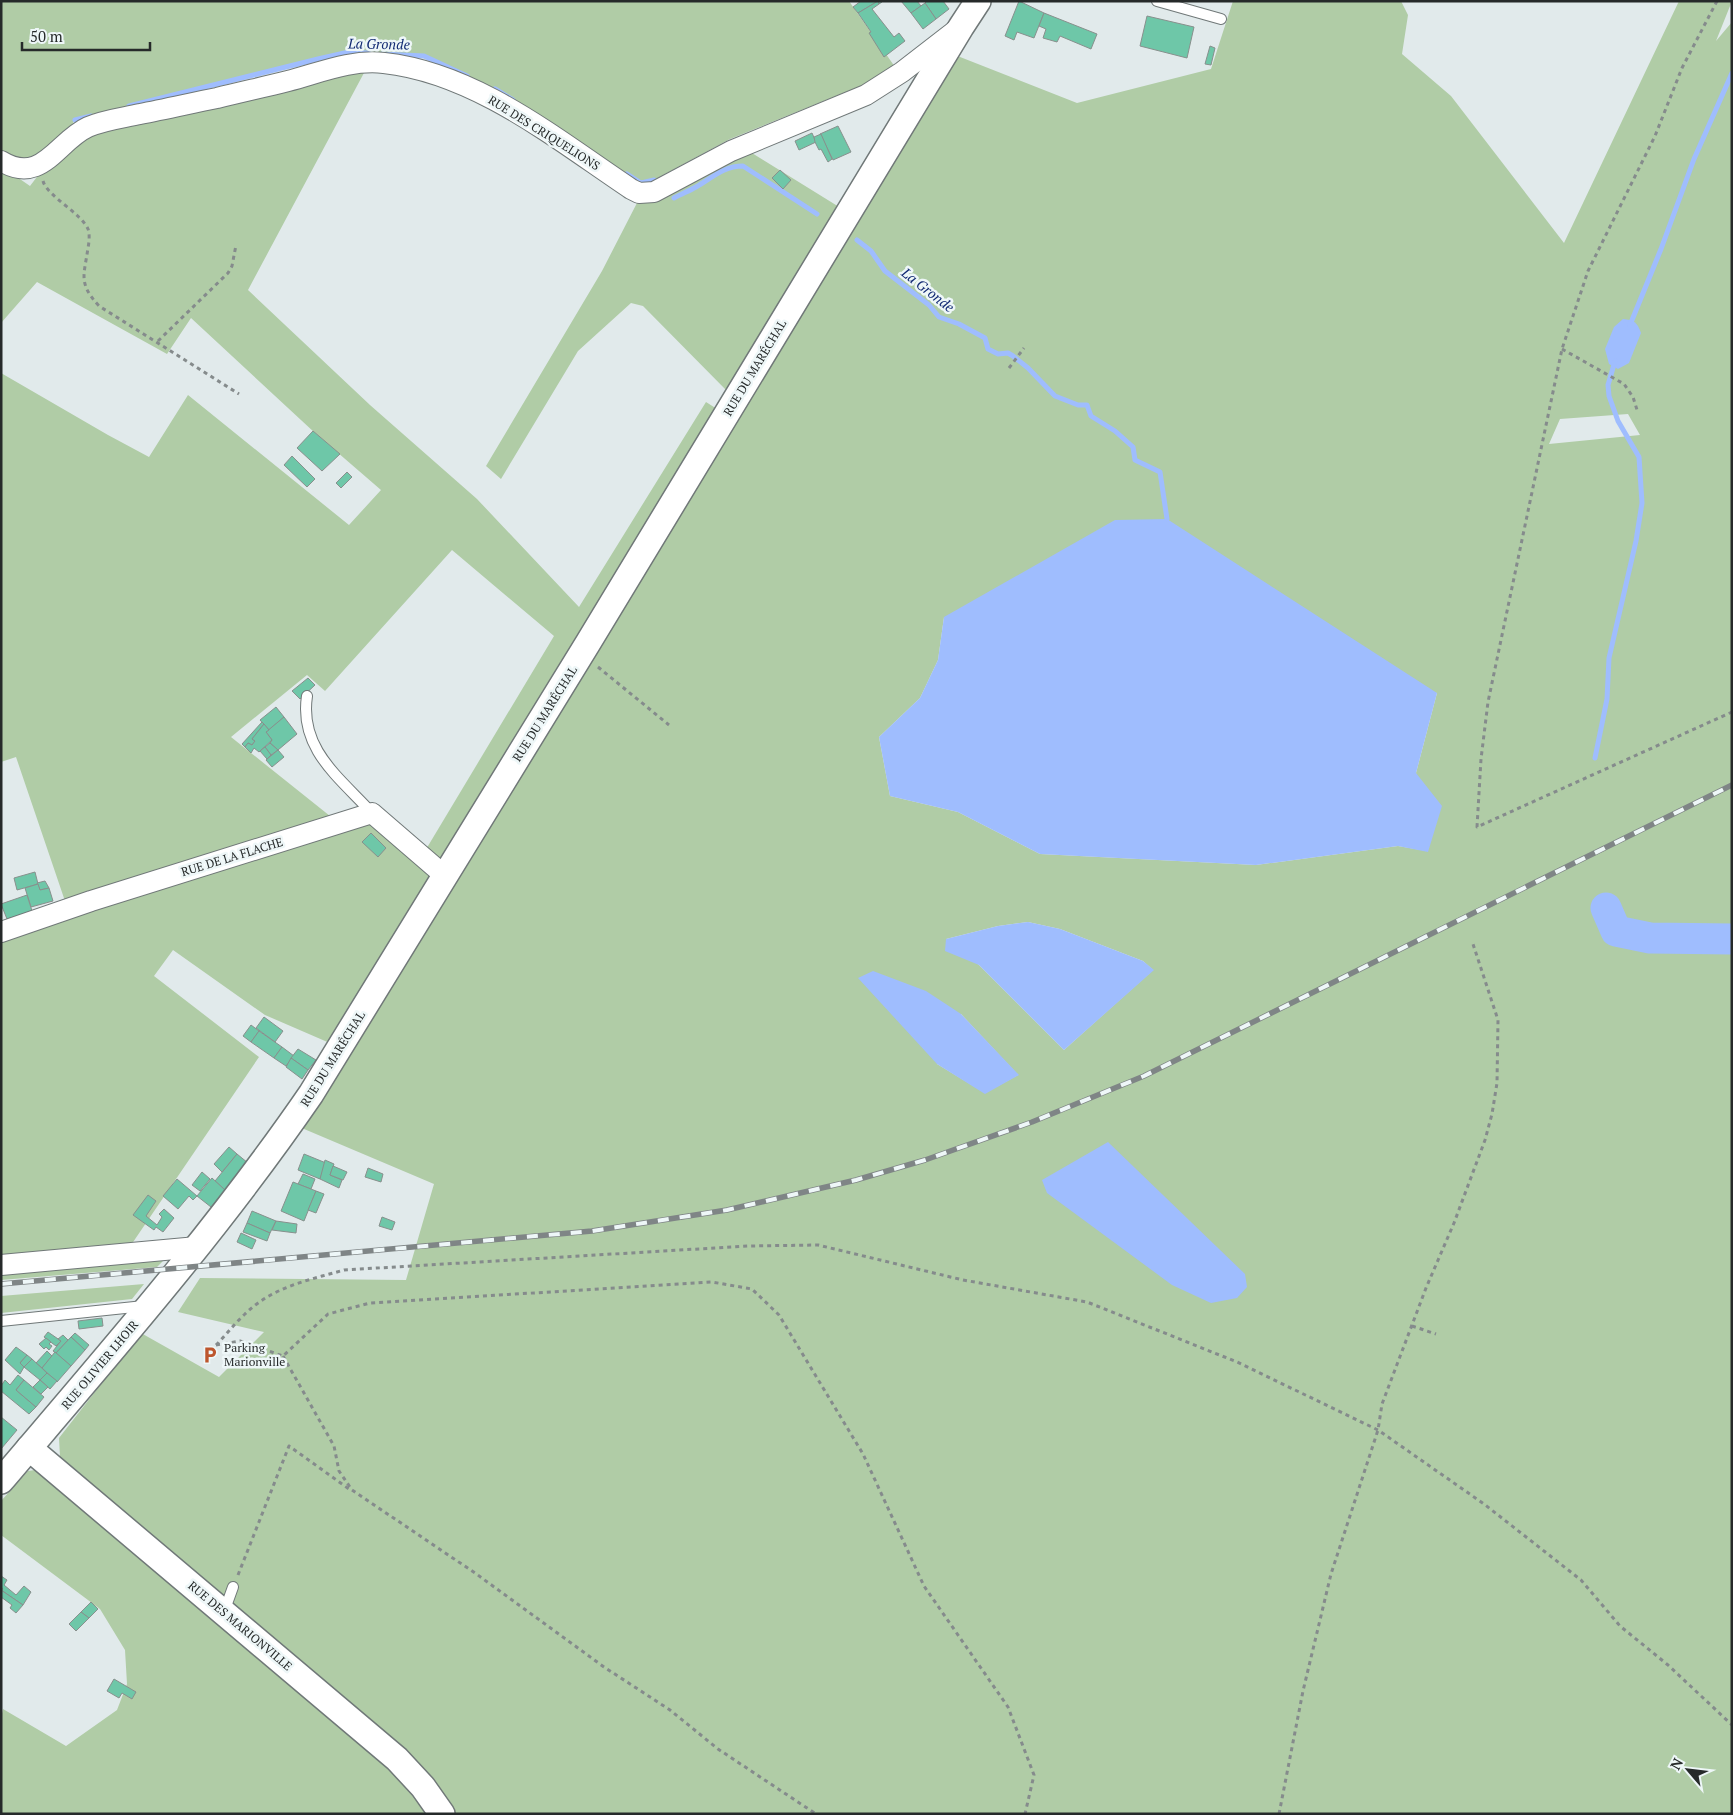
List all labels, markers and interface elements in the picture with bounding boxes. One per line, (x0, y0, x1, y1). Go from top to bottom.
scale bar (22, 20, 150, 52)
text: 50 m (30, 26, 63, 46)
water label: La Gronde (347, 33, 411, 54)
street label: RUE DES CRIQUELIONS (486, 92, 603, 173)
water label: La Gronde (897, 262, 959, 317)
street label: RUE DU MARÉCHAL (720, 317, 789, 419)
street label: RUE DU MARÉCHAL (509, 663, 580, 764)
street label: RUE DE LA FLACHE (179, 834, 285, 879)
street label: RUE DU MARÉCHAL (297, 1008, 368, 1109)
street label: RUE OLIVIER LHOIR (58, 1317, 141, 1412)
place label: Parking Marionville (224, 1340, 285, 1369)
parking icon: Parking Marionville (200, 1345, 220, 1365)
street label: RUE DES MARIONVILLE (185, 1578, 295, 1674)
north arrow (1663, 1745, 1713, 1795)
text: N (1665, 1754, 1687, 1773)

